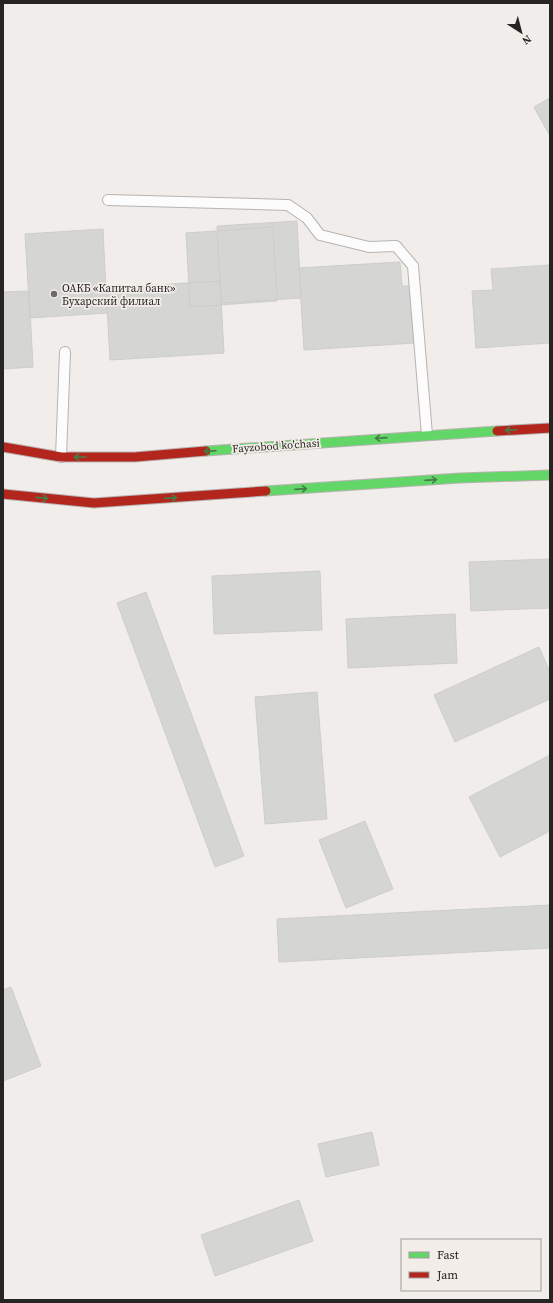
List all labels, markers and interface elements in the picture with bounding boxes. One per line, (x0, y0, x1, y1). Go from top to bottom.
north arrow (501, 12, 541, 52)
text: N (519, 31, 534, 48)
place label: ОАКБ «Капитал банк» Бухарский филиал (62, 281, 176, 309)
marker: ОАКБ «Капитал банк» Бухарский филиал (49, 289, 59, 299)
one-way arrow (505, 427, 518, 434)
one-way arrow (375, 434, 388, 442)
street label: Fayzobod ko'chasi (232, 435, 320, 457)
one-way arrow (204, 447, 217, 455)
one-way arrow (74, 453, 87, 461)
one-way arrow (424, 476, 437, 483)
one-way arrow (294, 485, 307, 492)
one-way arrow (35, 494, 48, 502)
one-way arrow (164, 494, 177, 501)
legend (401, 1239, 541, 1291)
text: Fast (437, 1247, 459, 1263)
text: Jam (436, 1267, 458, 1283)

